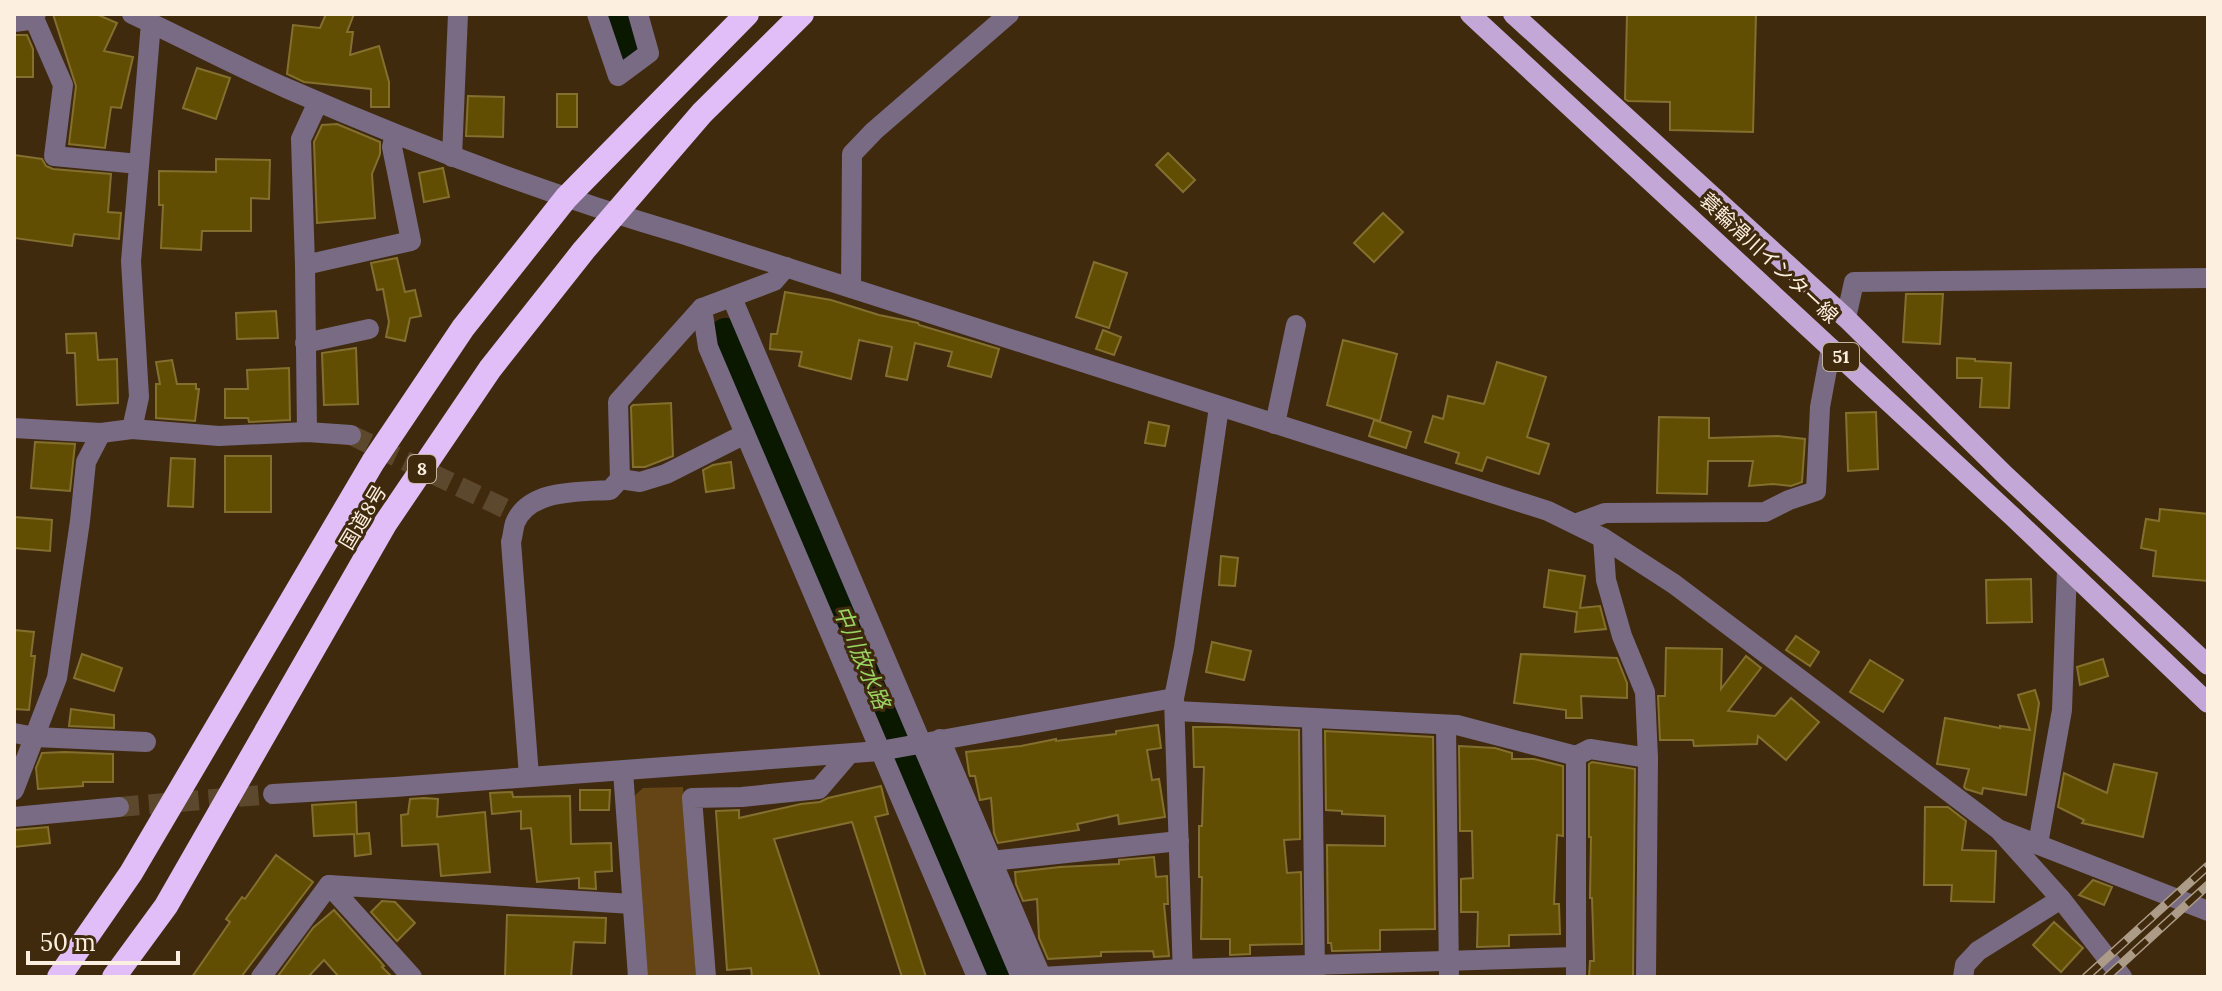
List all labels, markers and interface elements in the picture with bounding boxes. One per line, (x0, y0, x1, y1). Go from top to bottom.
street label: 蓑輪滑川インター線 (1695, 187, 1844, 328)
road number: 51 (1823, 343, 1859, 371)
road number: 8 (408, 455, 436, 483)
street label: 国道8号 (334, 480, 392, 554)
water label: 中川放水路 (828, 601, 897, 715)
scale bar (28, 915, 178, 965)
text: 50 m (40, 927, 96, 958)

